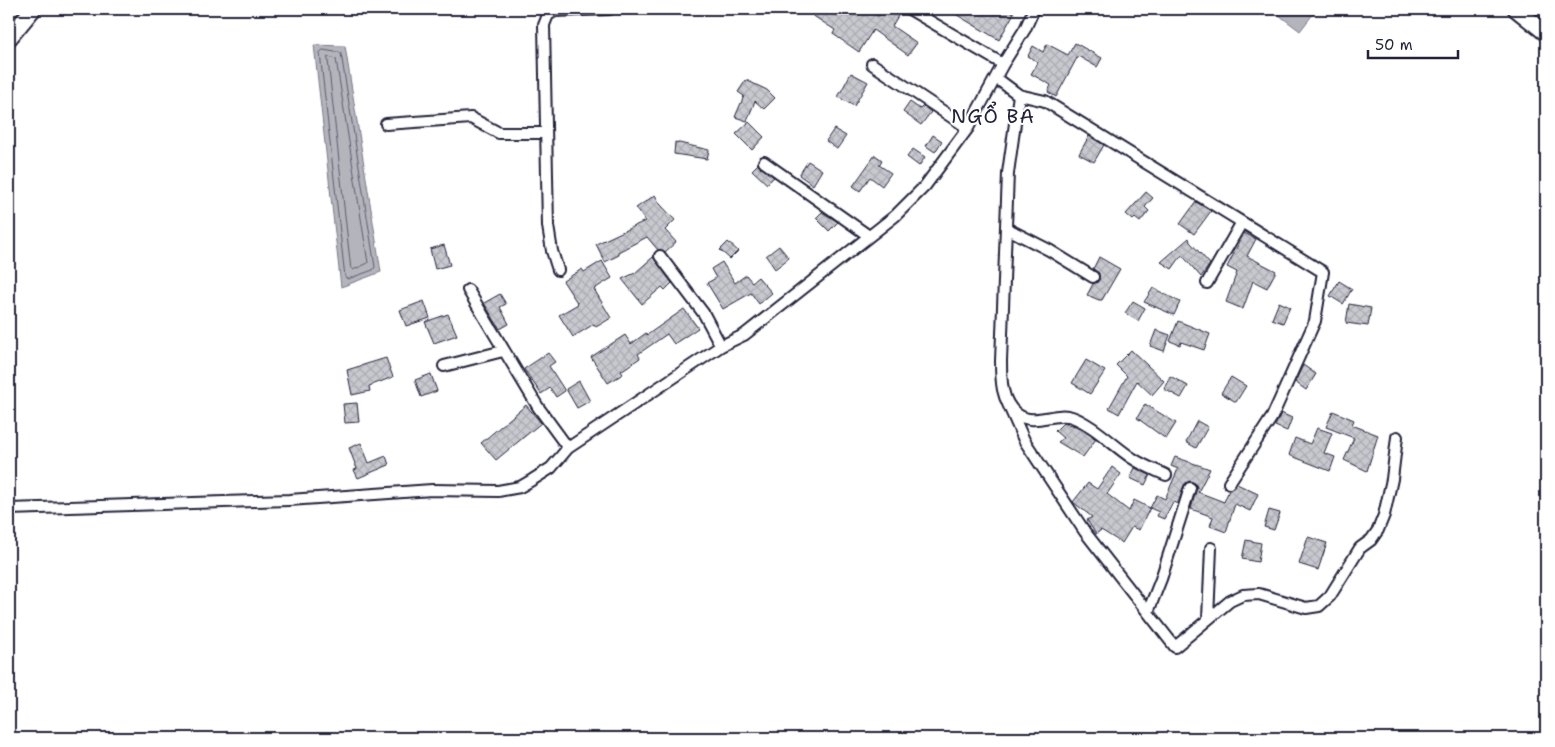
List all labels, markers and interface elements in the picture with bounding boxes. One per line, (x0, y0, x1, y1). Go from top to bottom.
scale bar (1368, 28, 1458, 60)
text: 50 m (1375, 35, 1413, 55)
district label: NGỔ BA (951, 101, 1035, 129)

